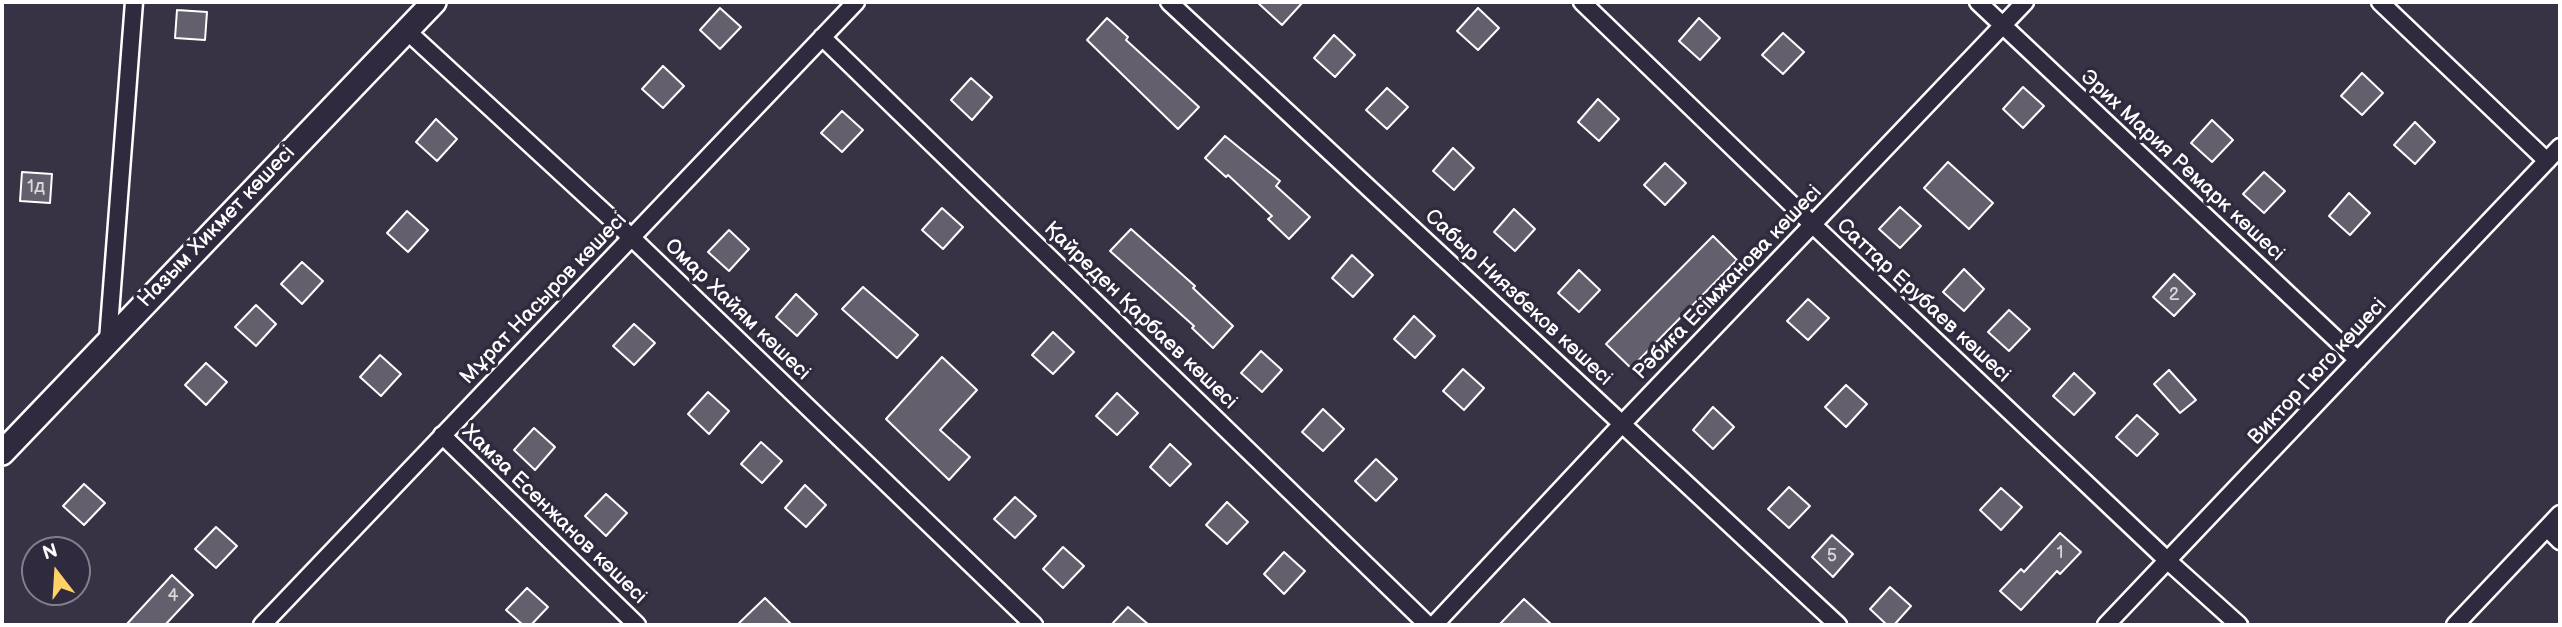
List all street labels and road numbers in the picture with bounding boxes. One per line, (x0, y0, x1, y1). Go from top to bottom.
street label: Эрих Мария Ремарк көшесі (2075, 65, 2289, 267)
street label: Назым Хикмет көшесі (133, 141, 301, 313)
street label: Рәбиға Есімжанова көшесі (1628, 180, 1828, 386)
street label: Сабыр Ниязбеков көшесі (1419, 204, 1617, 392)
street label: Мұрат Насыров көшесі (455, 208, 633, 390)
street label: Саттар Ерубаев көшесі (1831, 214, 2015, 388)
street label: Қайреден Қарбаев көшесі (1038, 217, 1242, 415)
street label: Омар Хайям көшесі (659, 234, 815, 386)
street label: Виктор Гюго көшесі (2244, 293, 2392, 451)
street label: Хамза Есенжанов көшесі (457, 420, 651, 610)

